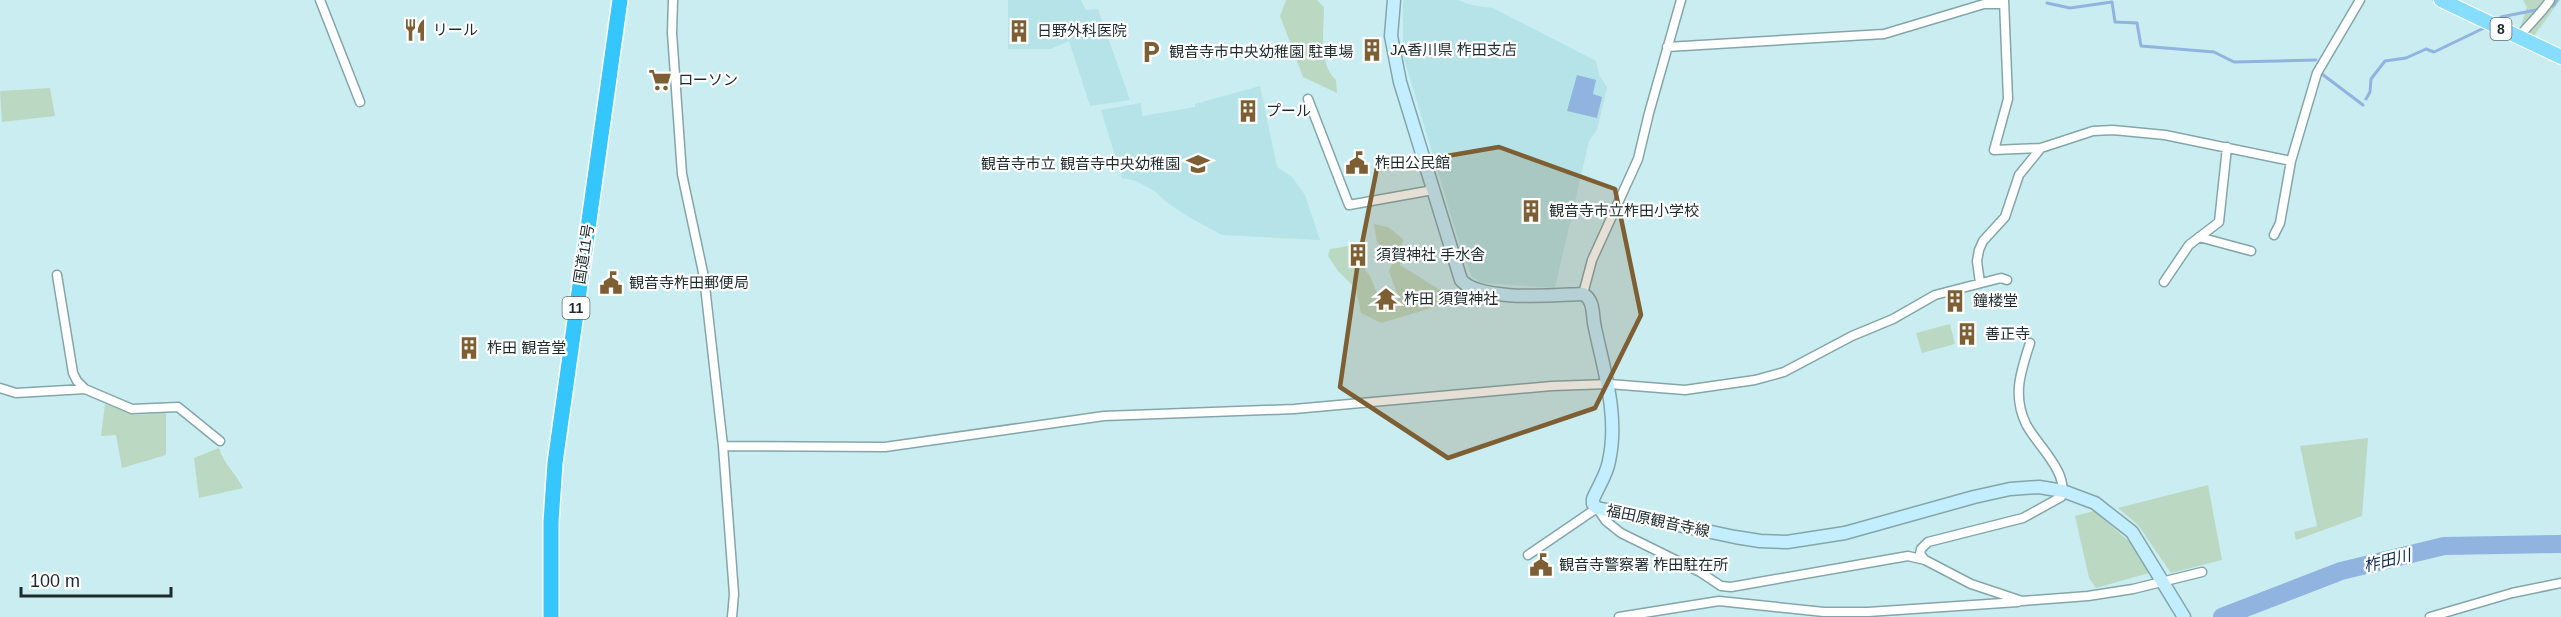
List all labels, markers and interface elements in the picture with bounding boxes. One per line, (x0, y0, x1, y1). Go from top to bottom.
restaurant icon: リール (402, 17, 428, 43)
building icon: 日野外科医院 (1006, 18, 1032, 44)
road number: 8 (2490, 18, 2512, 40)
place label: リール (433, 21, 478, 38)
place label: 日野外科医院 (1037, 22, 1127, 39)
building icon: JA香川県 柞田支店 (1359, 37, 1385, 63)
parking icon: 観音寺市中央幼稚園 駐車場 (1138, 39, 1164, 65)
place label: JA香川県 柞田支店 (1390, 41, 1517, 58)
place label: 観音寺市中央幼稚園 駐車場 (1169, 43, 1353, 60)
supermarket icon: ローソン (647, 67, 673, 93)
place label: ローソン (678, 71, 738, 88)
building icon: プール (1235, 98, 1261, 124)
place label: プール (1266, 102, 1311, 119)
public building icon: 柞田公民館 (1344, 150, 1370, 176)
school or university icon: 観音寺市立 観音寺中央幼稚園 (1185, 151, 1211, 177)
place label: 柞田公民館 (1375, 154, 1450, 171)
place label: 観音寺市立 観音寺中央幼稚園 (981, 155, 1180, 172)
building icon: 観音寺市立柞田小学校 (1518, 198, 1544, 224)
place label: 観音寺市立柞田小学校 (1549, 202, 1699, 219)
street label: 国道11号 (570, 223, 597, 285)
building icon: 須賀神社 手水舎 (1345, 242, 1371, 268)
place label: 須賀神社 手水舎 (1376, 246, 1485, 263)
public building icon: 観音寺柞田郵便局 (598, 270, 624, 296)
place label: 観音寺柞田郵便局 (629, 274, 749, 291)
temple icon: 柞田 須賀神社 (1373, 286, 1399, 312)
building icon: 鐘楼堂 (1942, 288, 1968, 314)
place label: 柞田 須賀神社 (1404, 290, 1498, 307)
place label: 鐘楼堂 (1973, 292, 2018, 309)
road number: 11 (562, 297, 590, 319)
building icon: 善正寺 (1954, 321, 1980, 347)
place label: 善正寺 (1985, 325, 2030, 342)
building icon: 柞田 観音堂 (456, 335, 482, 361)
place label: 柞田 観音堂 (487, 339, 566, 356)
street label: 福田原観音寺線 (1605, 501, 1711, 540)
water label: 柞田川 (2362, 546, 2414, 575)
public building icon: 観音寺警察署 柞田駐在所 (1528, 552, 1554, 578)
place label: 観音寺警察署 柞田駐在所 (1559, 556, 1728, 573)
scale bar (21, 560, 171, 598)
text: 100 m (30, 571, 80, 591)

